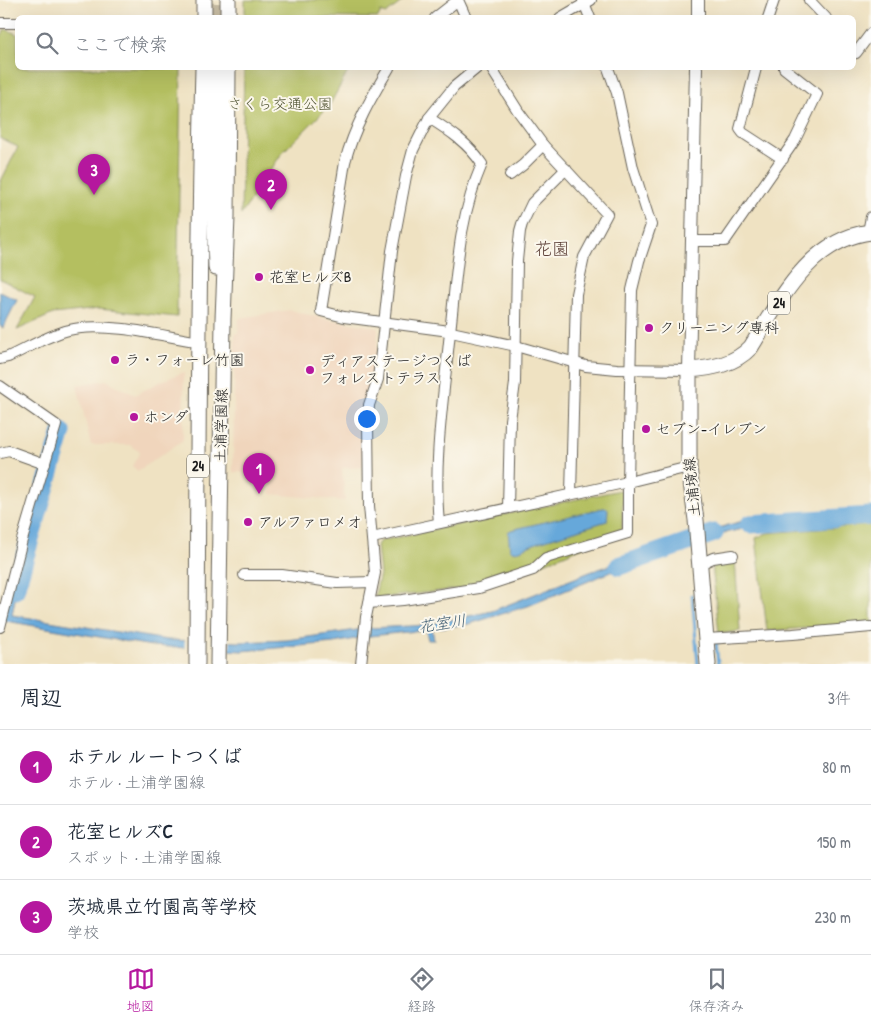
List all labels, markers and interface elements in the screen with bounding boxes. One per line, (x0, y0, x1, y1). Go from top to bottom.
search box (15, 15, 856, 70)
icon: search (33, 29, 61, 57)
text: ここで検索 (73, 31, 168, 57)
park label: さくら交通公園 (227, 93, 333, 114)
pin: 3 (78, 154, 110, 195)
pin: 2 (255, 169, 287, 210)
district label: 花園 (534, 236, 570, 261)
place label: 花室ヒルズB (269, 266, 351, 287)
marker: 花室ヒルズB (253, 271, 265, 283)
road number: 24 (768, 292, 790, 314)
place label: クリーニング専科 (659, 317, 779, 338)
marker: クリーニング専科 (643, 322, 655, 334)
place label: ラ・フォーレ竹園 (125, 349, 244, 370)
place label: ディアステージつくば フォレストテラス (320, 350, 471, 388)
marker: ラ・フォーレ竹園 (109, 354, 121, 366)
marker: ディアステージつくば フォレストテラス (304, 364, 316, 376)
street label: 土浦学園線 (209, 388, 232, 464)
place label: ホンダ (144, 406, 188, 427)
your location (354, 406, 380, 432)
marker: ホンダ (128, 411, 140, 423)
place label: セブン-イレブン (656, 418, 767, 439)
marker: セブン-イレブン (640, 423, 652, 435)
pin: 1 (243, 453, 275, 494)
road number: 24 (187, 454, 209, 478)
street label: 土浦境線 (678, 456, 705, 518)
place label: アルファロメオ (258, 511, 362, 532)
marker: アルファロメオ (242, 516, 254, 528)
water label: 花室川 (417, 609, 467, 637)
text: 周辺 (20, 683, 62, 712)
text: 3件 (828, 687, 851, 709)
text: ホテル ルートつくば (67, 743, 242, 769)
text: 1 (33, 756, 39, 778)
text: 80 m (822, 756, 851, 778)
text: ホテル · 土浦学園線 (67, 771, 205, 793)
text: 花室ヒルズC (67, 818, 173, 844)
text: 2 (32, 831, 40, 853)
text: 150 m (817, 831, 851, 853)
text: スポット · 土浦学園線 (67, 846, 222, 868)
text: 茨城県立竹園高等学校 (67, 893, 257, 919)
text: 3 (32, 906, 40, 928)
text: 230 m (815, 906, 851, 928)
text: 学校 (67, 921, 99, 943)
tab: 地図 (127, 965, 155, 1015)
tab: 経路 (408, 965, 436, 1015)
tab: 保存済み (689, 965, 745, 1015)

